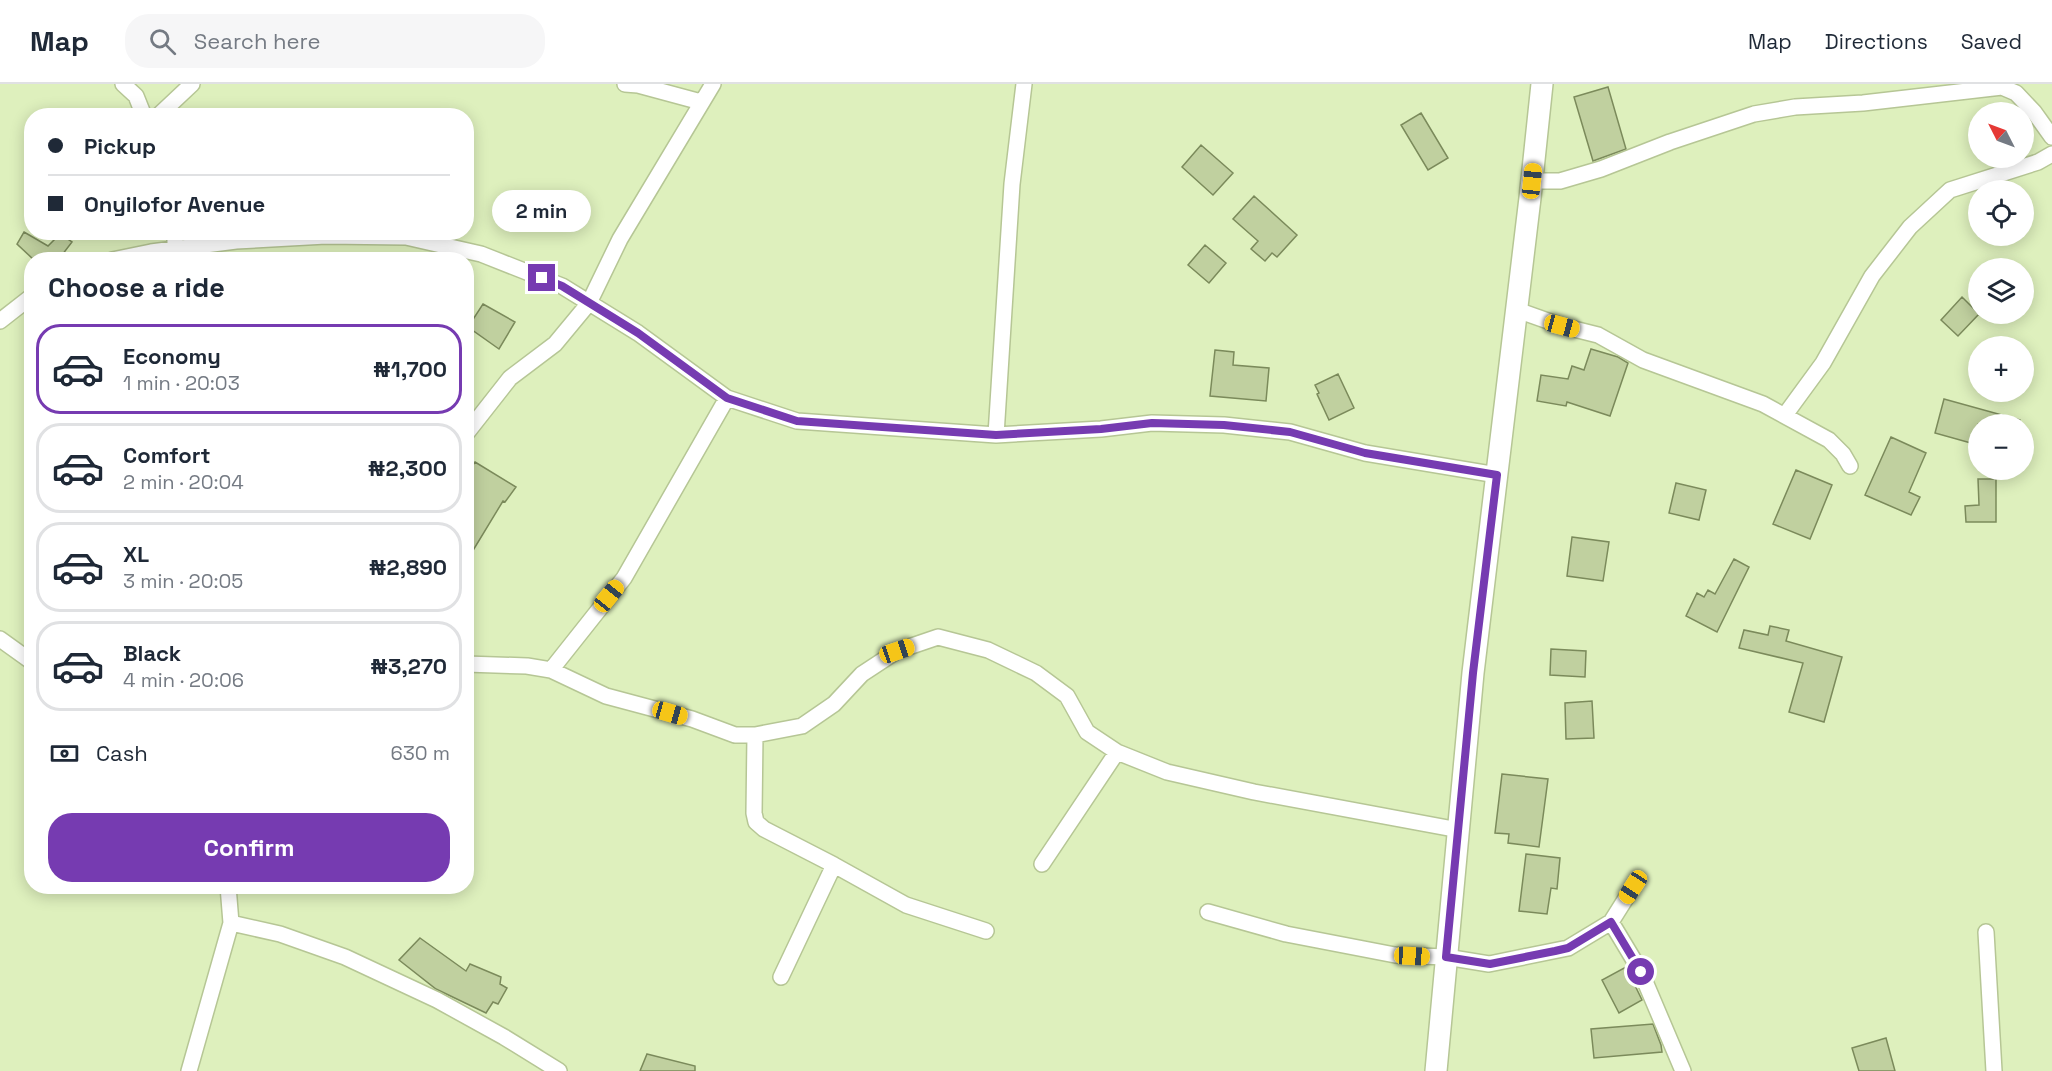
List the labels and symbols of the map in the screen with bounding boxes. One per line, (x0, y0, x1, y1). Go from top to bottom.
north arrow (1968, 102, 2034, 168)
car (1521, 162, 1543, 200)
callout: 2 min (492, 191, 592, 233)
route end (528, 264, 555, 291)
car (1542, 313, 1582, 339)
car (591, 576, 627, 616)
car (877, 637, 917, 665)
car (650, 699, 690, 727)
car (1616, 867, 1650, 907)
car (1394, 946, 1430, 966)
route start (1627, 958, 1654, 985)

